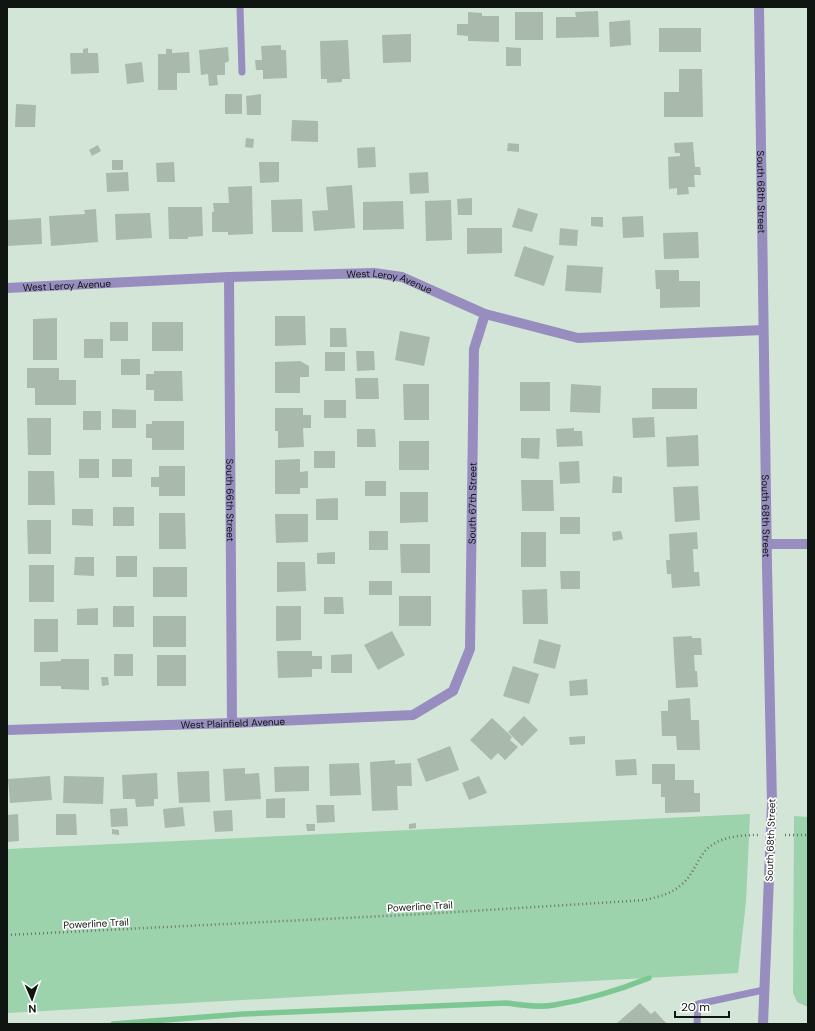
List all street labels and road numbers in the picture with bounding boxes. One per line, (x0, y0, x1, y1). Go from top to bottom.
street label: South 68th Street (754, 150, 768, 234)
street label: West Leroy Avenue (346, 267, 434, 297)
street label: West Leroy Avenue (23, 277, 112, 294)
street label: South 66th Street (223, 458, 237, 542)
street label: South 67th Street (465, 462, 479, 544)
street label: South 68th Street (759, 474, 773, 558)
street label: West Plainfield Avenue (180, 715, 286, 732)
street label: South 68th Street (763, 798, 778, 882)
street label: Powerline Trail (387, 898, 453, 915)
street label: Powerline Trail (63, 915, 129, 932)

